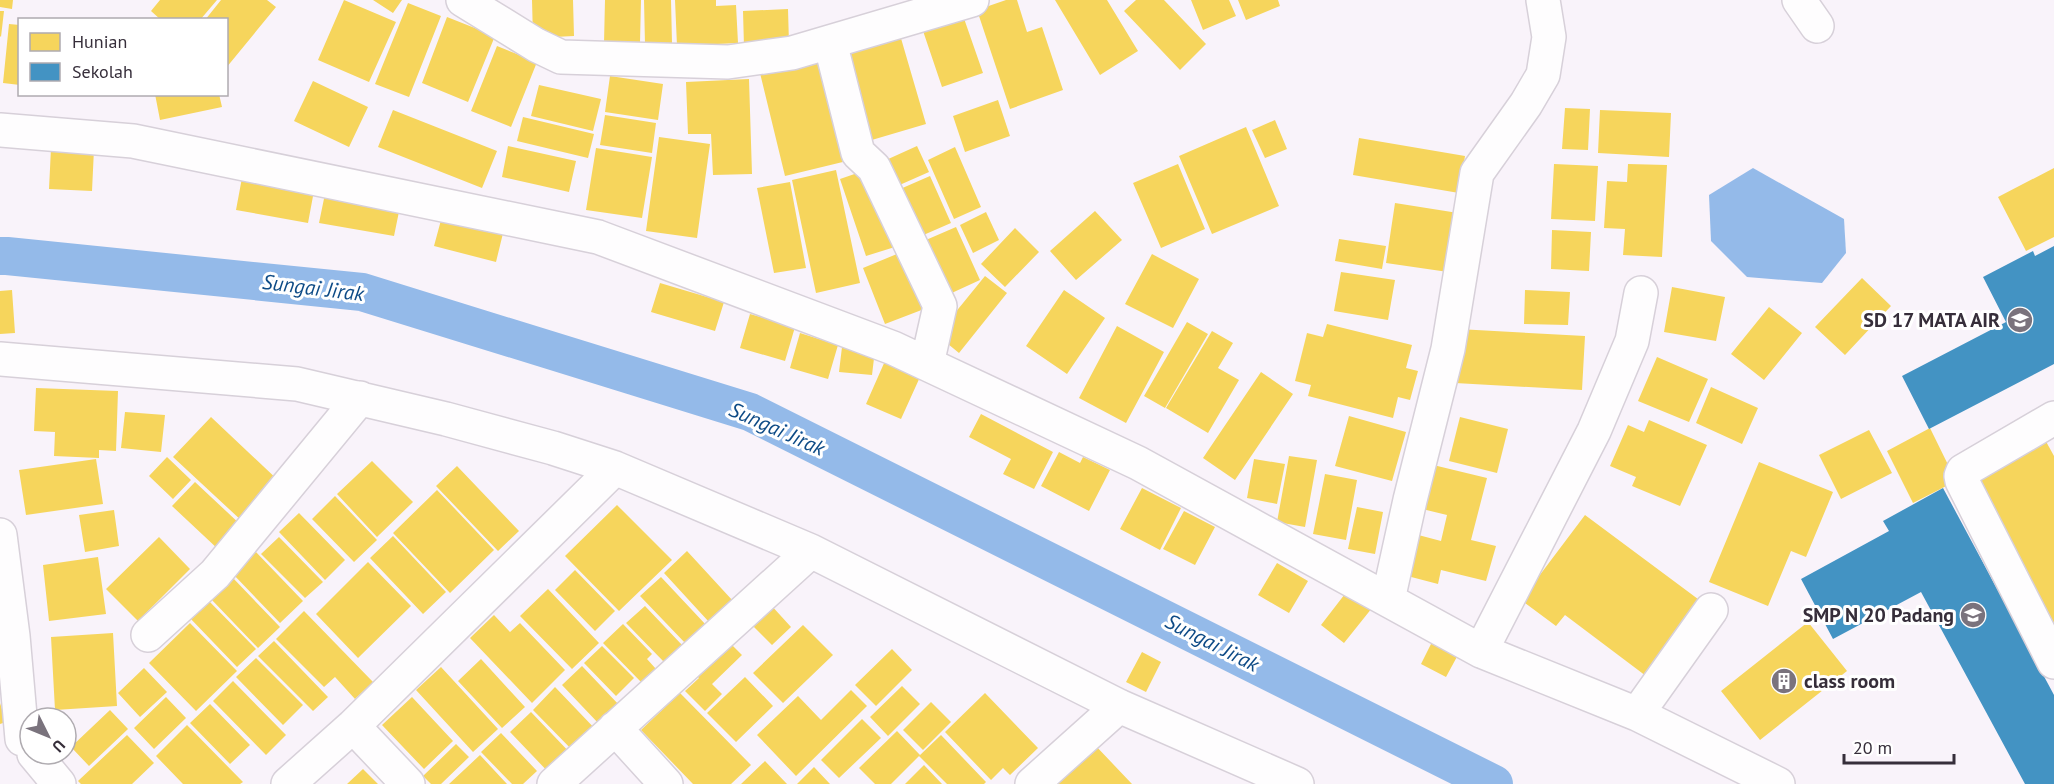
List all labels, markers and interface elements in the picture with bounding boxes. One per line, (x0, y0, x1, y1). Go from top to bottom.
legend (18, 18, 228, 96)
text: Hunian (72, 30, 127, 53)
text: Sekolah (72, 60, 133, 83)
water label: Sungai Jirak (261, 268, 367, 307)
school or university icon: SD 17 MATA AIR (2005, 305, 2035, 335)
place label: SD 17 MATA AIR (1863, 307, 2000, 333)
water label: Sungai Jirak (725, 395, 831, 462)
school or university icon: SMP N 20 Padang (1958, 600, 1988, 630)
place label: SMP N 20 Padang (1803, 602, 1954, 628)
water label: Sungai Jirak (1161, 607, 1265, 678)
building icon: class room (1769, 666, 1799, 696)
place label: class room (1804, 668, 1895, 694)
north arrow (18, 706, 78, 766)
scale bar (1844, 727, 1954, 765)
text: U (48, 736, 70, 757)
text: 20 m (1853, 736, 1892, 759)

